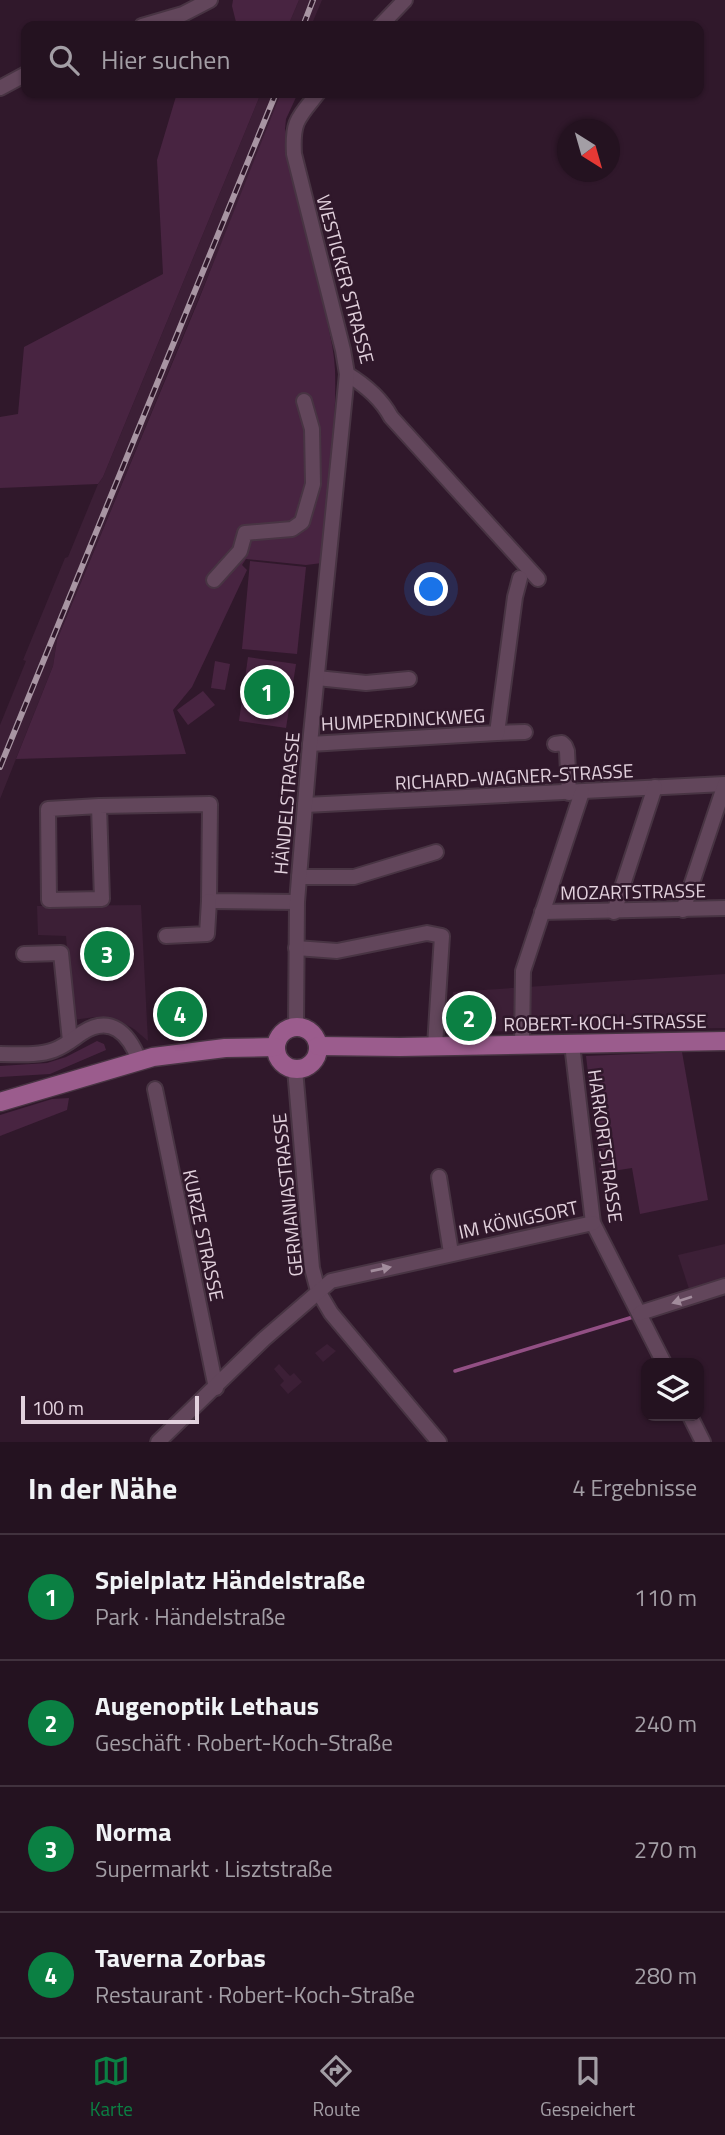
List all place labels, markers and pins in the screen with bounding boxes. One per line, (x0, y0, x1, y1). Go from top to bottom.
pin: 1 (244, 666, 290, 718)
pin: 3 (84, 928, 130, 980)
pin: 4 (157, 988, 203, 1040)
pin: 2 (446, 992, 492, 1044)

